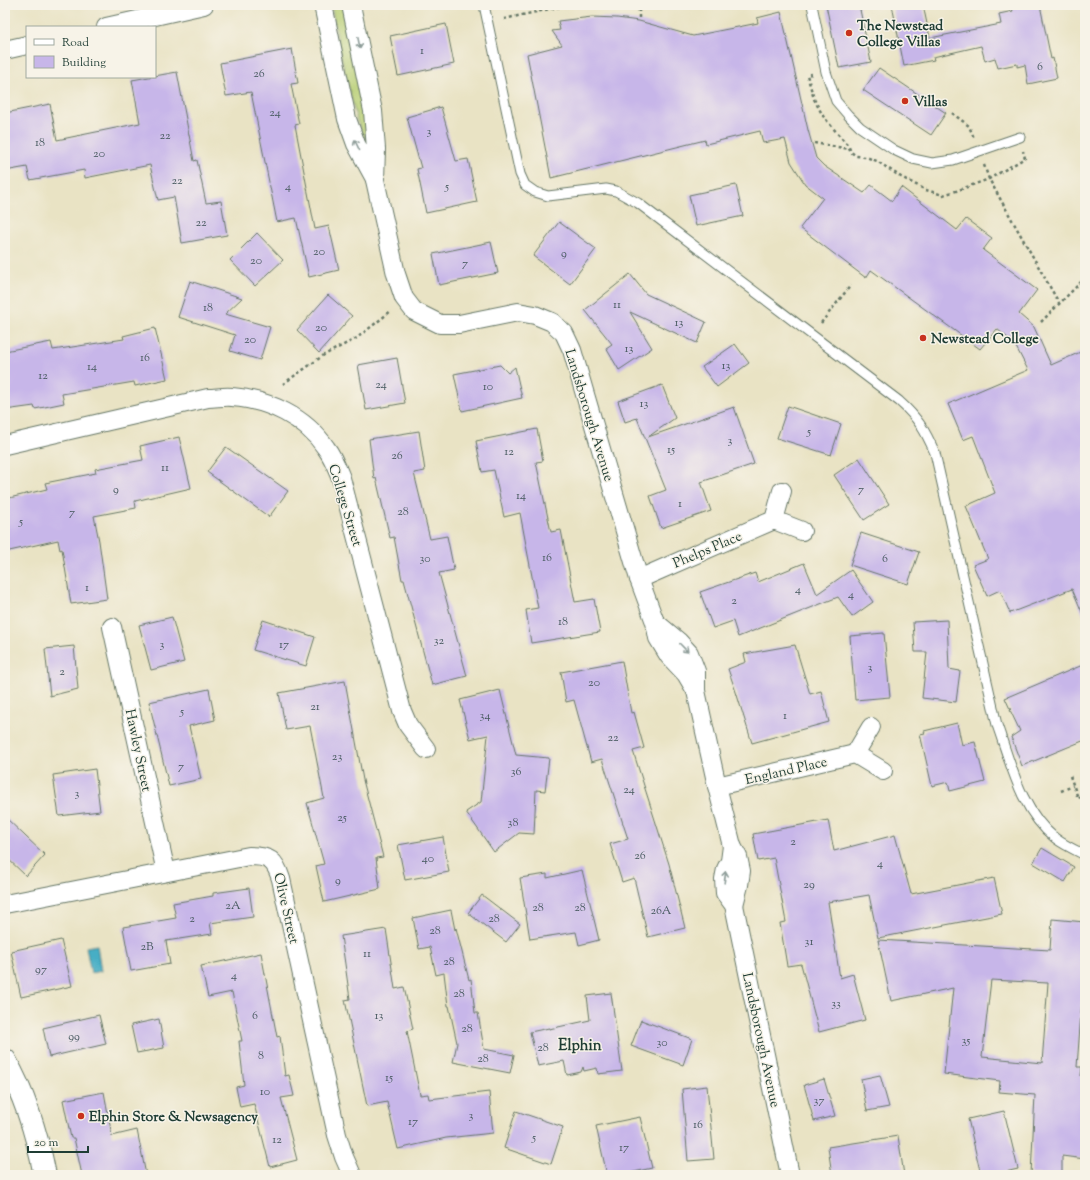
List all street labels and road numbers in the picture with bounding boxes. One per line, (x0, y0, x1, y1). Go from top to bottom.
street label: Landsborough Avenue (558, 347, 618, 484)
street label: College Street (322, 462, 366, 549)
street label: Phelps Place (670, 527, 745, 574)
street label: Hawley Street (119, 707, 156, 794)
street label: England Place (743, 753, 829, 791)
street label: Olive Street (267, 871, 303, 946)
street label: Landsborough Avenue (736, 971, 784, 1110)

